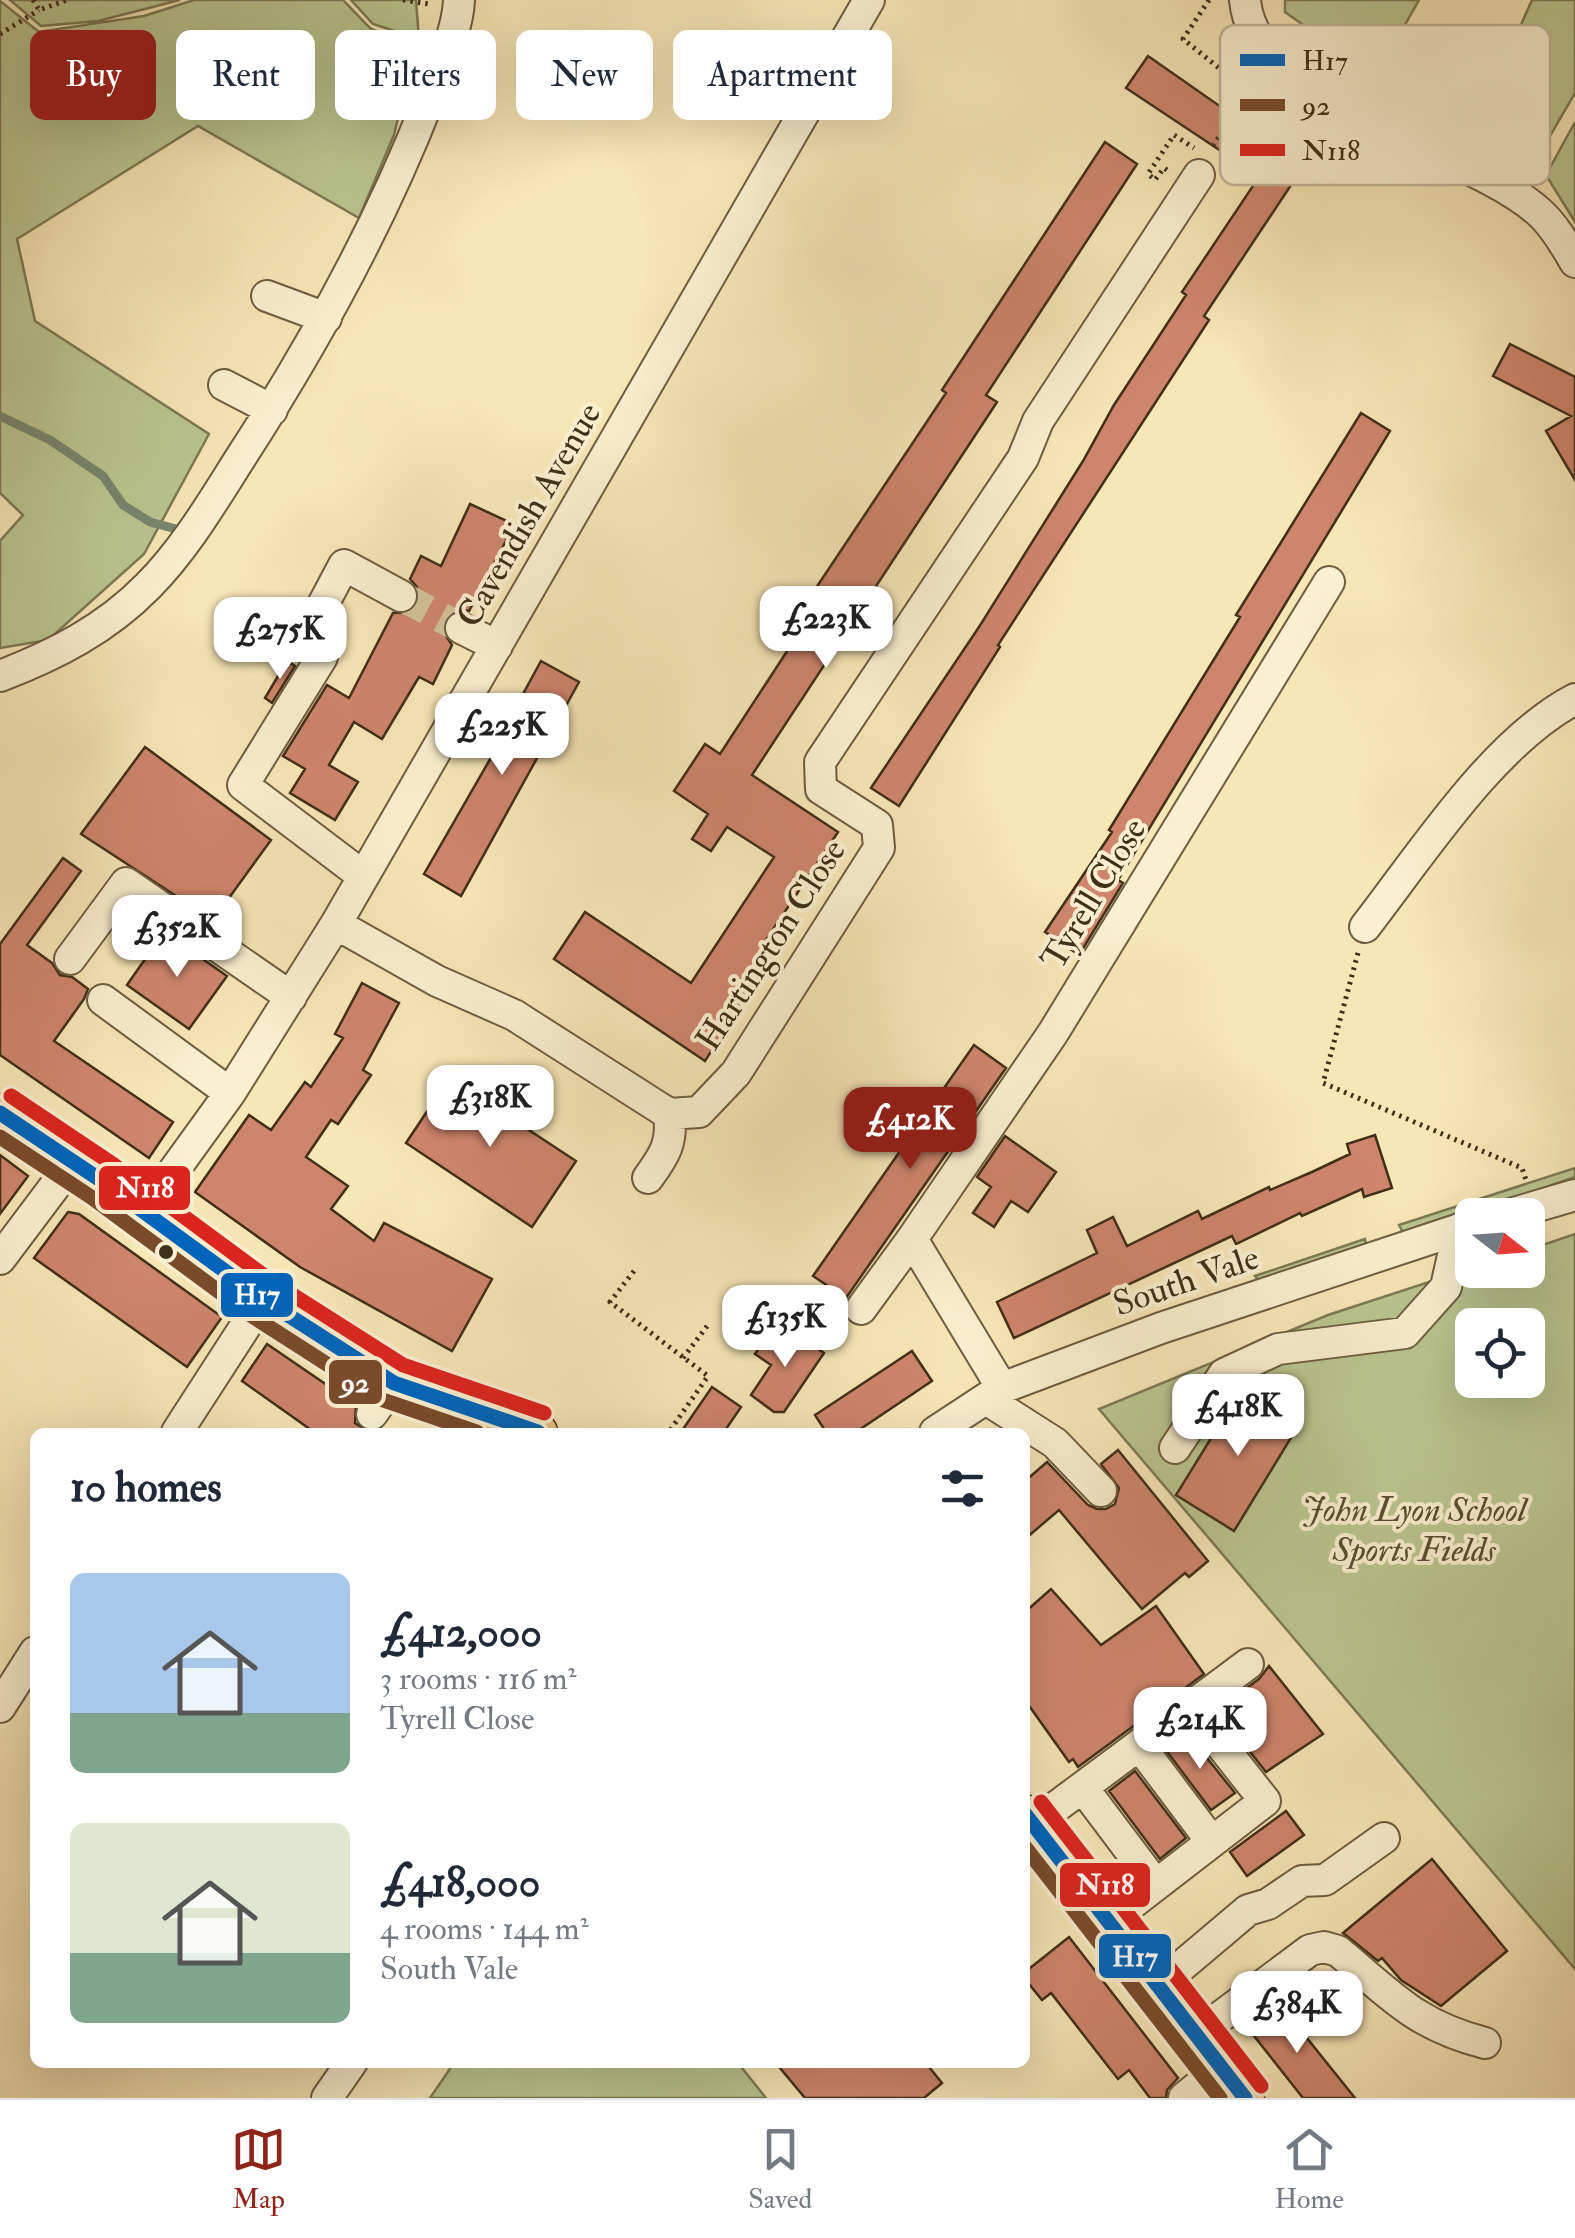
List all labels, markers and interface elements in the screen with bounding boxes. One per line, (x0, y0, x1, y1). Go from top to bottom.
legend (1220, 25, 1550, 185)
chip: Buy (30, 30, 156, 120)
chip: Rent (176, 30, 315, 120)
chip: Filters (335, 30, 496, 120)
chip: New (516, 30, 653, 120)
chip: Apartment (673, 30, 892, 120)
text: H17 (1302, 44, 1348, 79)
text: 92 (1300, 89, 1331, 124)
text: N118 (1302, 134, 1360, 169)
street label: Cavendish Avenue (447, 395, 611, 635)
pin: £223K (756, 586, 896, 671)
pin: £275K (210, 597, 350, 682)
text: £223K (782, 598, 870, 638)
text: £275K (236, 609, 324, 649)
pin: £225K (432, 693, 572, 778)
text: £225K (457, 705, 547, 745)
street label: Tyrell Close (1032, 810, 1156, 978)
street label: Hartington Close (686, 831, 856, 1059)
pin: £352K (107, 895, 247, 980)
text: £352K (134, 907, 220, 947)
pin: £318K (420, 1065, 560, 1150)
text: £318K (449, 1077, 531, 1117)
pin: £412K (840, 1087, 980, 1172)
text: £412K (866, 1099, 954, 1139)
line badge: N118 (97, 1164, 192, 1212)
text: N118 (115, 1171, 174, 1206)
north arrow (1455, 1198, 1545, 1288)
map controls (1455, 1198, 1545, 1398)
street label: South Vale (1107, 1236, 1265, 1326)
unlabelled marker (156, 1242, 176, 1262)
line badge: H17 (219, 1271, 295, 1319)
text: H17 (234, 1278, 280, 1313)
pin: £135K (715, 1285, 855, 1370)
text: £135K (744, 1297, 826, 1337)
button: locate (1455, 1308, 1545, 1398)
line badge: 92 (327, 1358, 384, 1406)
text: 92 (338, 1366, 369, 1401)
pin: £418K (1168, 1374, 1308, 1459)
text: £418K (1194, 1386, 1282, 1426)
icon: filters (935, 1461, 990, 1516)
text: 10 homes (70, 1462, 222, 1514)
park label: John Lyon School Sports Fields (1302, 1488, 1529, 1572)
text: £412,000 (380, 1607, 542, 1659)
icon: home (150, 1613, 270, 1733)
text: 3 rooms · 116 m² (380, 1659, 577, 1699)
pin: £214K (1130, 1687, 1270, 1772)
text: Tyrell Close (380, 1699, 534, 1739)
text: £214K (1156, 1699, 1244, 1739)
text: £418,000 (380, 1857, 540, 1909)
line badge: N118 (1058, 1861, 1152, 1909)
icon: home (150, 1863, 270, 1983)
text: N118 (1075, 1868, 1134, 1903)
text: 4 rooms · 144 m² (380, 1909, 589, 1949)
line badge: H17 (1097, 1932, 1173, 1980)
text: H17 (1112, 1940, 1158, 1975)
text: South Vale (380, 1949, 518, 1989)
pin: £384K (1227, 1971, 1367, 2056)
text: £384K (1253, 1983, 1341, 2023)
tab: Map (231, 2122, 286, 2217)
tab: Saved (748, 2122, 812, 2217)
tab: Home (1274, 2122, 1344, 2217)

